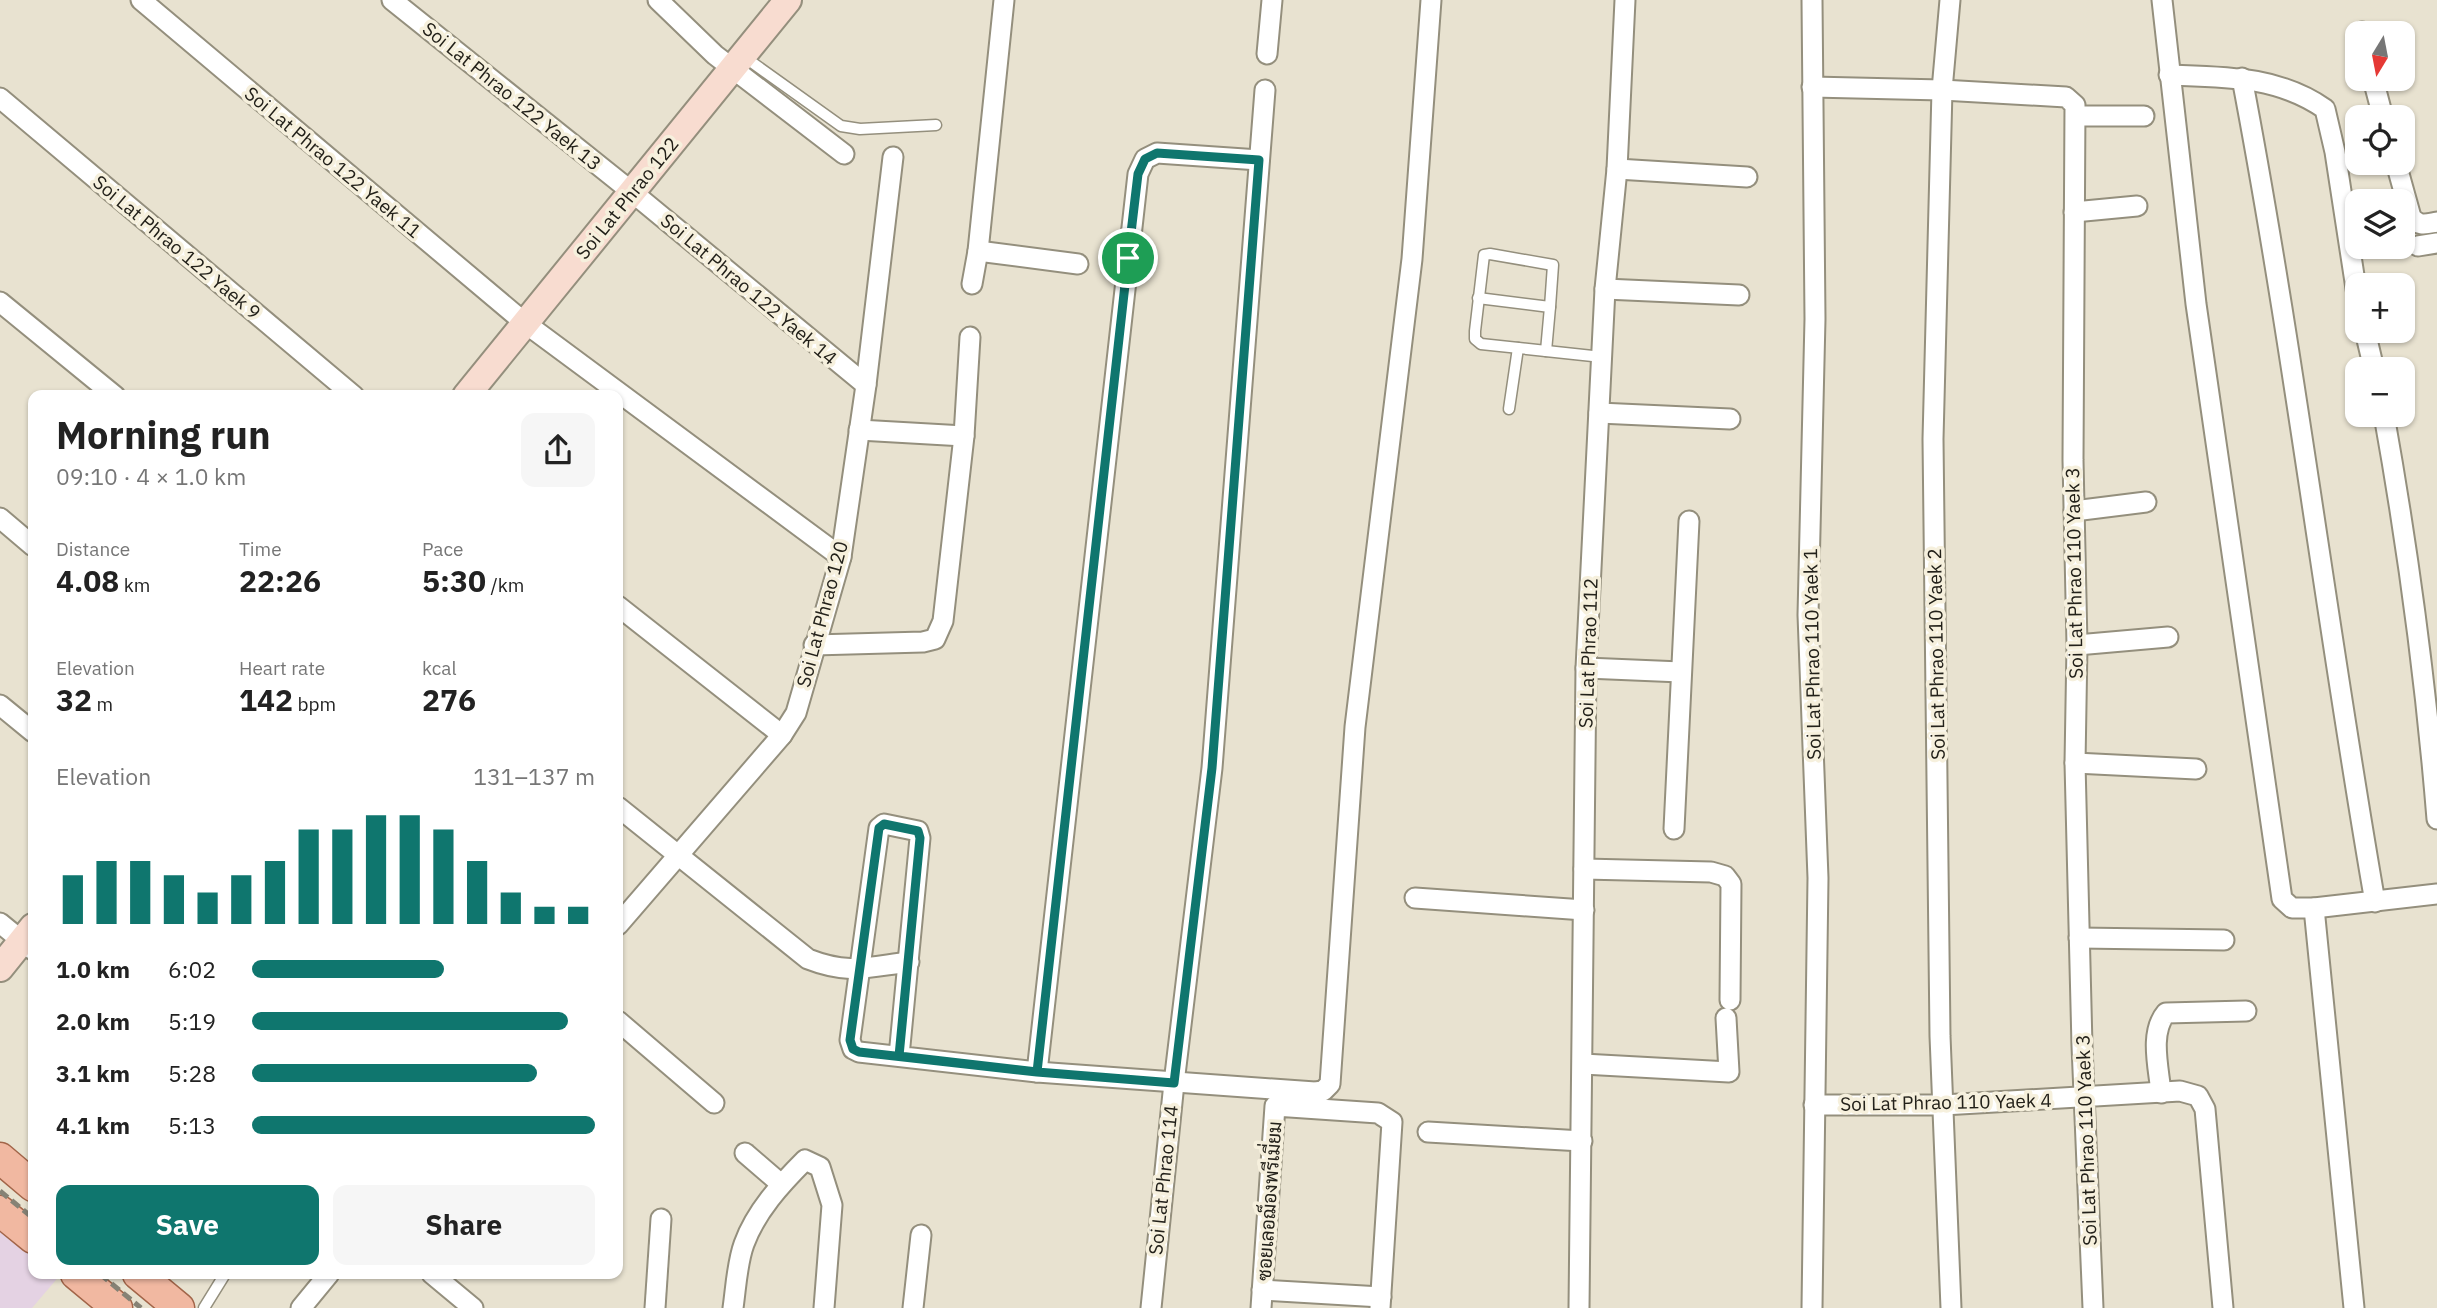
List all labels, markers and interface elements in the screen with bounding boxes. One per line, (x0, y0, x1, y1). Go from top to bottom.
street label: Soi Lat Phrao 122 Yaek 13 (418, 16, 606, 176)
north arrow (2345, 21, 2415, 91)
map controls (2345, 21, 2415, 427)
street label: Soi Lat Phrao 122 Yaek 11 (240, 81, 426, 243)
button: locate (2345, 105, 2415, 175)
street label: Soi Lat Phrao 122 (570, 132, 684, 264)
street label: Soi Lat Phrao 122 Yaek 9 (88, 170, 266, 324)
button: layers (2345, 189, 2415, 259)
street label: Soi Lat Phrao 122 Yaek 14 (656, 208, 842, 370)
pin (1098, 228, 1158, 288)
icon: arrive (1109, 239, 1147, 277)
button: + (2345, 273, 2415, 343)
button: − (2345, 357, 2415, 427)
text: Morning run (56, 410, 271, 459)
button: share (521, 413, 595, 487)
text: 09:10 · 4 × 1.0 km (56, 461, 246, 491)
street label: Soi Lat Phrao 110 Yaek 3 (2060, 467, 2088, 679)
text: Distance (56, 537, 130, 561)
text: Time (239, 537, 282, 561)
text: Pace (422, 537, 463, 561)
street label: Soi Lat Phrao 120 (791, 538, 853, 690)
street label: Soi Lat Phrao 110 Yaek 1 (1798, 548, 1826, 760)
street label: Soi Lat Phrao 110 Yaek 2 (1922, 548, 1950, 760)
text: 4.08 (56, 561, 119, 600)
text: 22:26 (239, 561, 321, 600)
text: 5:30 (422, 561, 486, 600)
text: km (119, 573, 150, 597)
text: /km (486, 573, 524, 597)
street label: Soi Lat Phrao 112 (1573, 577, 1603, 729)
text: Elevation (56, 656, 135, 680)
text: Heart rate (239, 656, 325, 680)
text: kcal (422, 656, 457, 680)
text: 32 (56, 680, 92, 719)
text: 142 (239, 680, 293, 719)
text: 276 (422, 680, 476, 719)
text: m (92, 692, 113, 716)
text: bpm (293, 692, 336, 716)
text: Elevation (56, 761, 151, 791)
text: 131–137 m (473, 761, 595, 791)
text: 1.0 km (56, 954, 130, 984)
text: 6:02 (168, 954, 216, 984)
text: 2.0 km (56, 1006, 130, 1036)
text: 5:19 (168, 1006, 216, 1036)
street label: Soi Lat Phrao 110 Yaek 3 (2070, 1034, 2102, 1246)
text: 3.1 km (56, 1058, 130, 1088)
text: 5:28 (168, 1058, 216, 1088)
street label: Soi Lat Phrao 110 Yaek 4 (1840, 1088, 2052, 1116)
street label: Soi Lat Phrao 114 (1143, 1104, 1183, 1256)
text: 4.1 km (56, 1110, 130, 1140)
text: 5:13 (168, 1110, 216, 1140)
street label: ซอยเลอฌ็องพรีเมี่ยม (1246, 1120, 1287, 1282)
button: Save (56, 1185, 319, 1265)
button: Share (333, 1185, 595, 1265)

